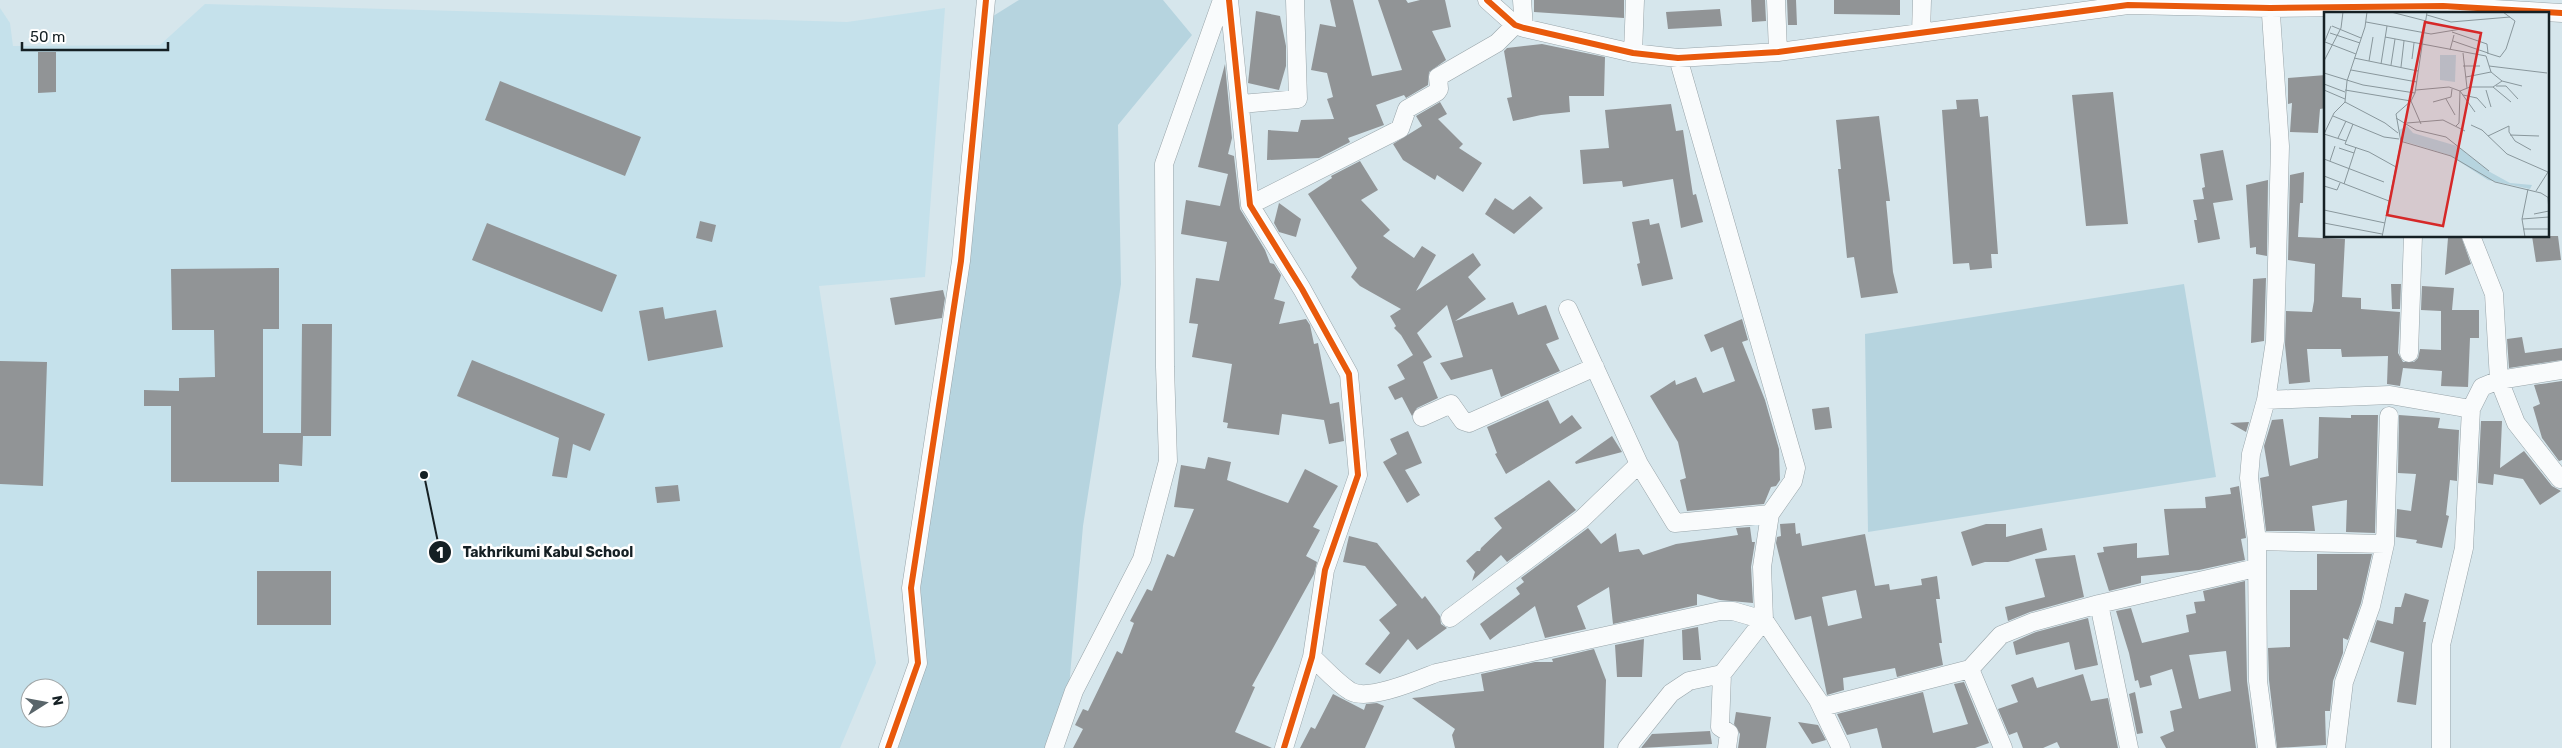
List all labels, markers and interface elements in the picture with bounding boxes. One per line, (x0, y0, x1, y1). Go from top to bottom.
inset map (2324, 12, 2550, 238)
scale bar (22, 20, 169, 52)
text: 50 m (30, 28, 65, 46)
callout: Takhrikumi Kabul School (427, 538, 643, 567)
text: 1 (436, 544, 444, 562)
text: Takhrikumi Kabul School (463, 544, 633, 561)
north arrow (20, 678, 70, 728)
text: N (48, 694, 67, 707)

